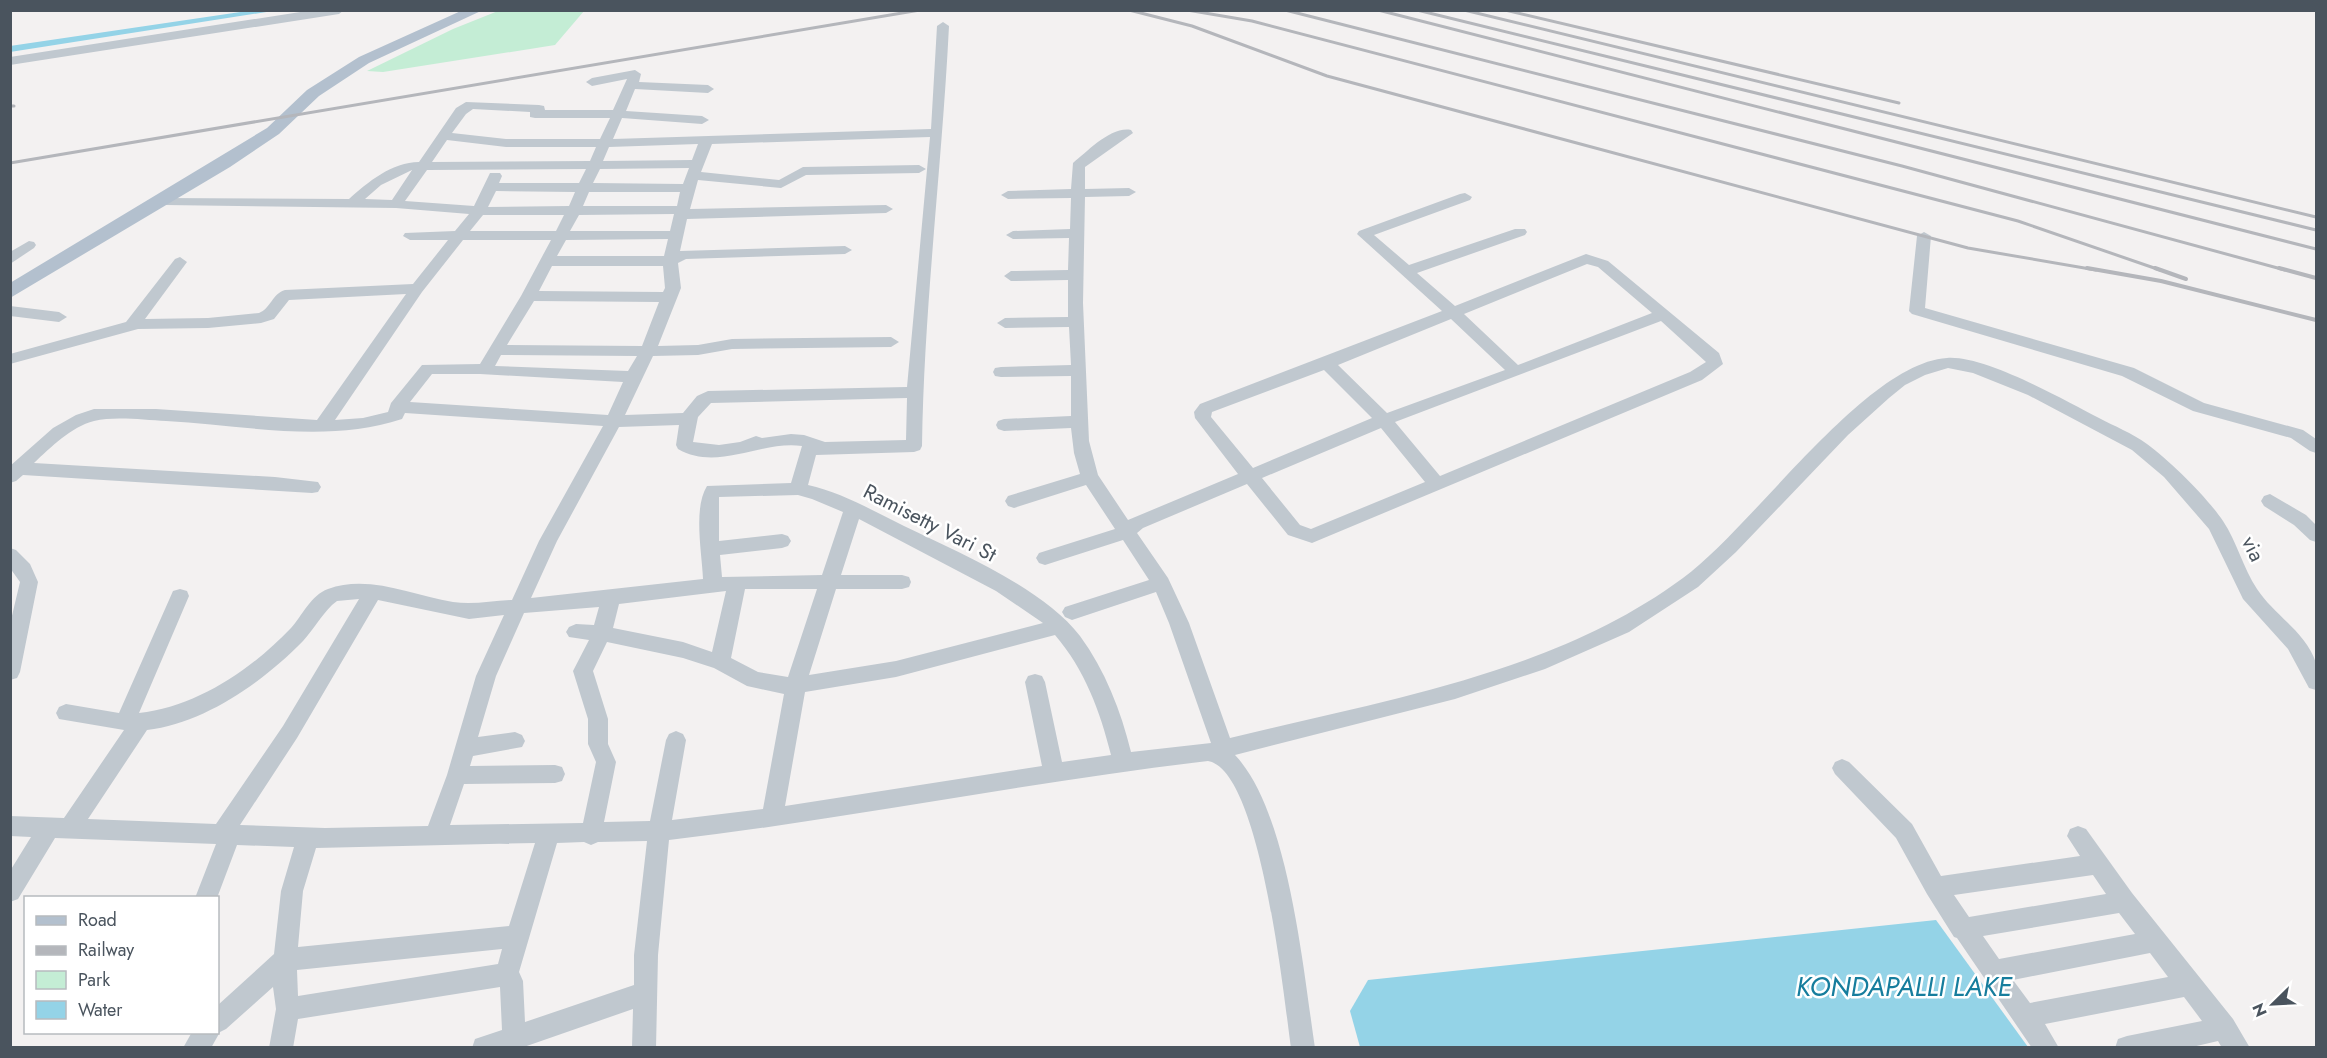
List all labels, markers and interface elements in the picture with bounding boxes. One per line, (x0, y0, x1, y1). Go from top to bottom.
street label: Ramisetty Vari St (858, 476, 1002, 570)
street label: via (2234, 531, 2272, 567)
legend (24, 896, 219, 1034)
text: Road (78, 907, 117, 933)
text: Railway (78, 937, 134, 963)
text: Park (78, 967, 110, 993)
water label: KONDAPALLI LAKE (1796, 967, 2013, 1006)
north arrow (2243, 974, 2303, 1034)
text: Water (78, 997, 123, 1023)
text: N (2247, 999, 2273, 1020)

